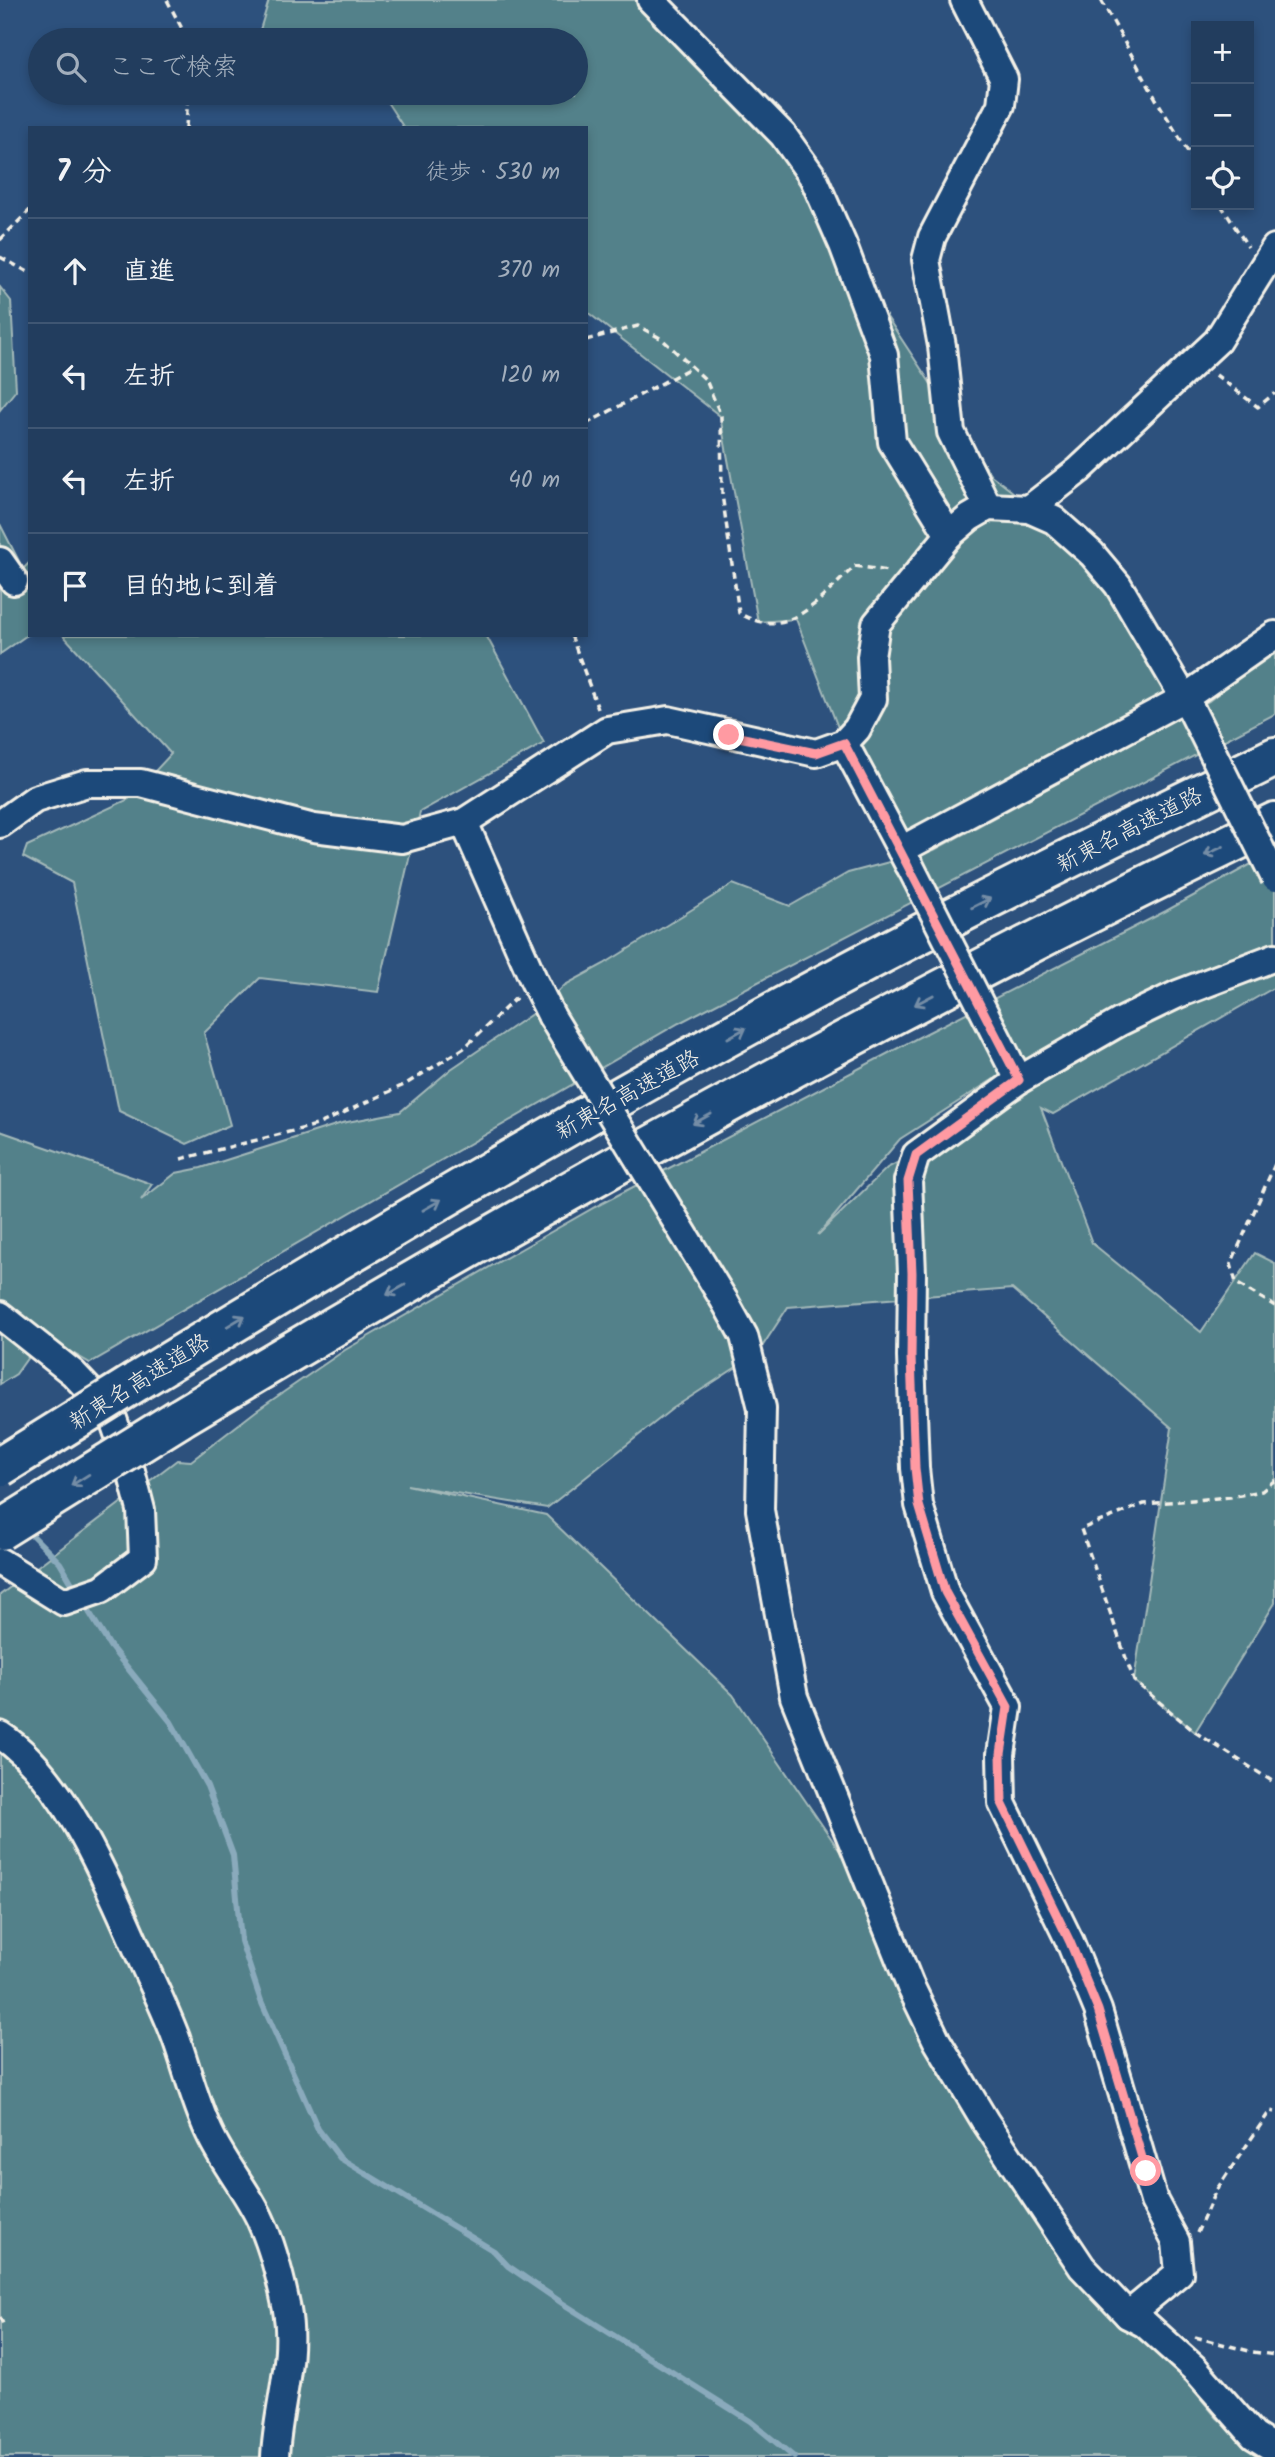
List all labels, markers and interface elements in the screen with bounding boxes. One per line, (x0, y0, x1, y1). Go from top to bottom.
map controls (1191, 21, 1254, 210)
button: + (1191, 21, 1254, 84)
search box (28, 28, 588, 105)
text: ここで検索 (108, 47, 238, 89)
icon: search (52, 48, 90, 86)
button: − (1191, 84, 1254, 147)
button: locate (1191, 147, 1254, 210)
text: 7 分 (56, 149, 112, 197)
text: 徒歩 · 530 m (426, 155, 560, 191)
text: 直進 (123, 251, 175, 293)
icon: ahead (56, 252, 94, 290)
text: 370 m (497, 253, 560, 289)
text: 左折 (123, 356, 175, 398)
icon: left (56, 357, 94, 395)
text: 120 m (500, 358, 560, 394)
text: 左折 (123, 461, 175, 503)
icon: left (56, 462, 94, 500)
text: 40 m (508, 463, 560, 499)
text: 目的地に到着 (123, 566, 279, 608)
icon: arrive (56, 567, 94, 605)
route end (713, 719, 744, 750)
street label: 新東名高速道路 (1050, 778, 1210, 883)
one-way arrow (1203, 846, 1224, 859)
one-way arrow (970, 896, 991, 910)
one-way arrow (914, 993, 935, 1007)
one-way arrow (726, 1026, 746, 1040)
street label: 新東名高速道路 (549, 1041, 707, 1151)
one-way arrow (692, 1113, 713, 1126)
one-way arrow (421, 1198, 442, 1211)
one-way arrow (387, 1283, 407, 1297)
one-way arrow (226, 1314, 246, 1328)
street label: 新東名高速道路 (62, 1325, 218, 1441)
one-way arrow (71, 1474, 91, 1488)
route start (1130, 2155, 1161, 2186)

